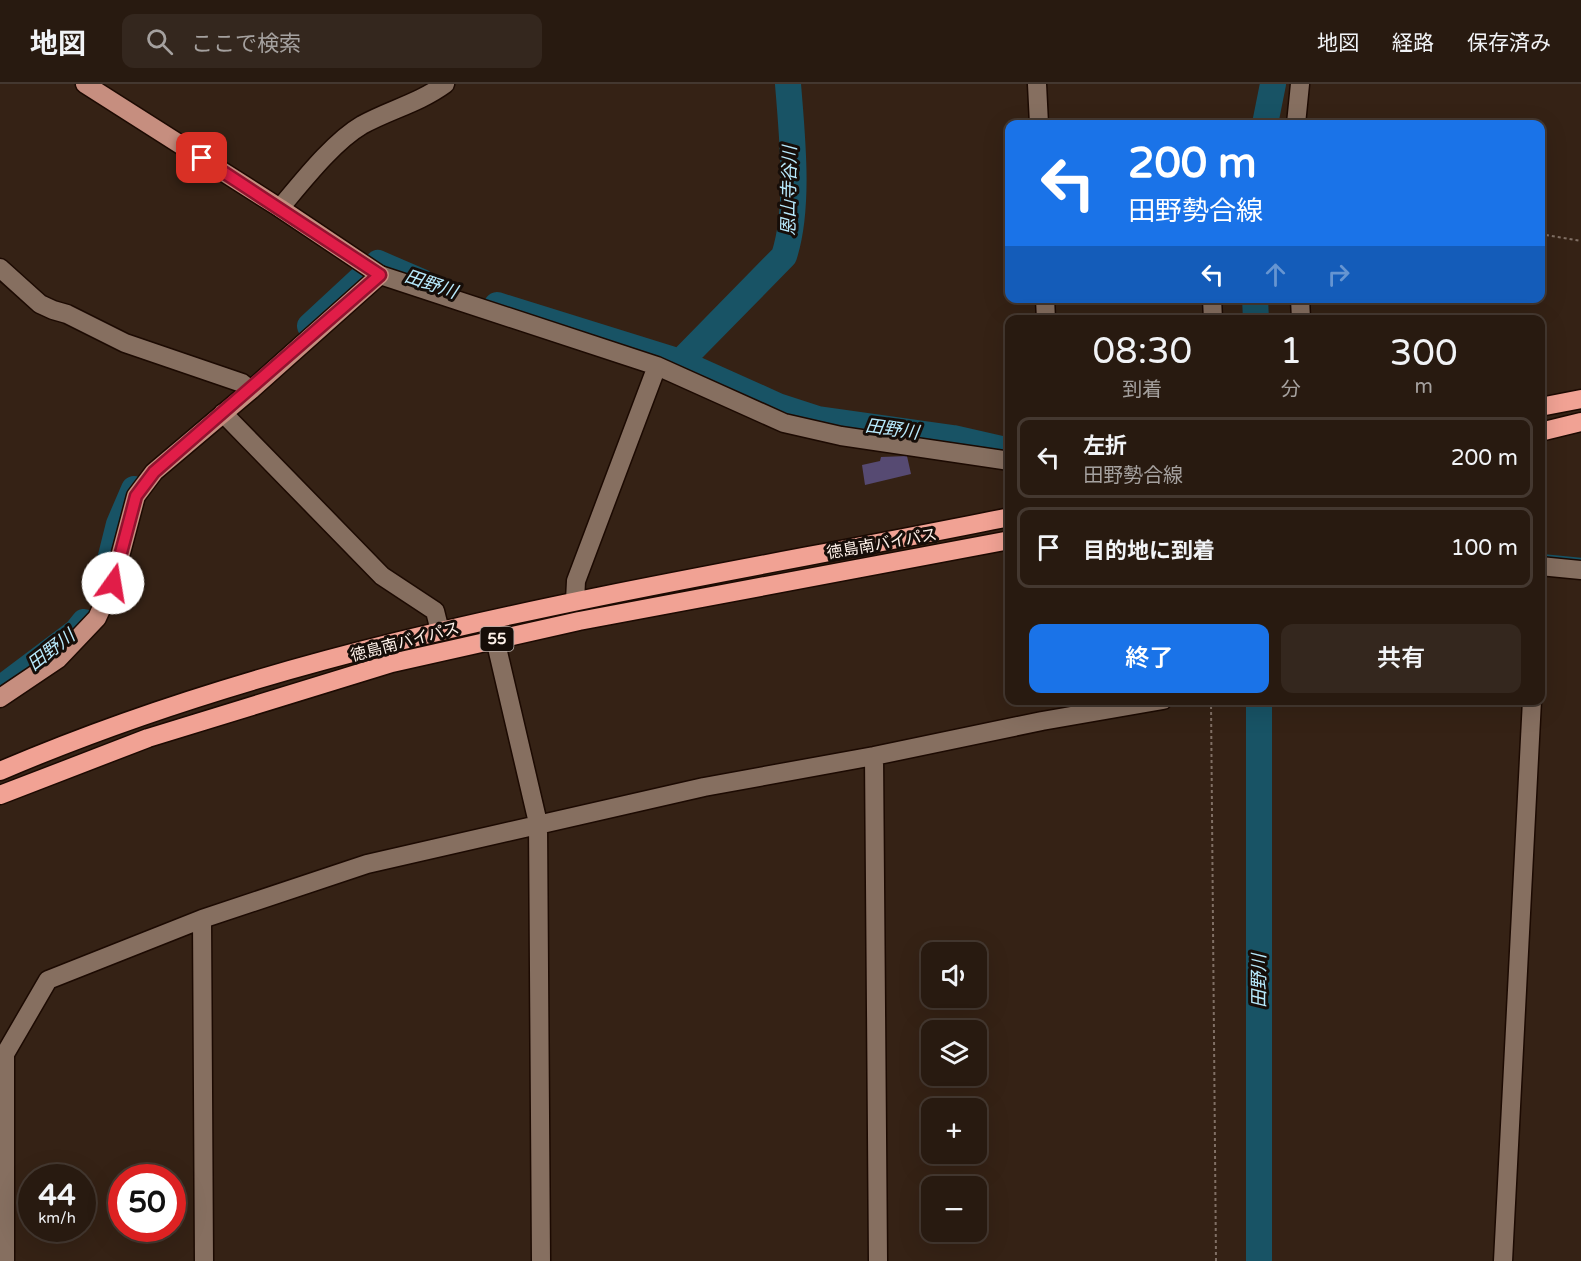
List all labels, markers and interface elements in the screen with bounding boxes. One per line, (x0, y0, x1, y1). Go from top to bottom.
search box (122, 14, 542, 68)
icon: search (143, 25, 176, 58)
text: 地図 (30, 27, 86, 61)
text: ここで検索 (191, 31, 301, 57)
text: 地図 (1317, 31, 1359, 56)
text: 経路 (1392, 31, 1434, 56)
text: 保存済み (1467, 31, 1551, 56)
pin (176, 132, 227, 183)
text: 200 m (1128, 138, 1257, 189)
icon: arrive (185, 141, 218, 174)
water label: 恩山寺谷川 (777, 144, 801, 236)
icon: left (1029, 144, 1107, 222)
text: 田野勢合線 (1128, 195, 1263, 228)
icon: left (1196, 258, 1229, 291)
icon: ahead (1259, 258, 1292, 291)
icon: right (1322, 258, 1355, 291)
water label: 田野川 (402, 265, 462, 304)
text: 08:30 (1092, 330, 1192, 373)
text: 1 (1280, 330, 1302, 373)
text: 300 (1390, 332, 1458, 375)
text: m (1414, 375, 1433, 399)
text: 到着 (1122, 378, 1162, 402)
text: 分 (1281, 378, 1301, 402)
water label: 田野川 (864, 414, 922, 444)
text: 左折 (1083, 433, 1127, 459)
icon: left (1032, 441, 1065, 474)
text: 200 m (1451, 445, 1518, 471)
text: 田野勢合線 (1083, 464, 1183, 488)
street label: 徳島南バイパス (825, 524, 939, 564)
icon: arrive (1032, 531, 1065, 564)
text: 100 m (1451, 535, 1518, 561)
text: 目的地に到着 (1083, 538, 1215, 564)
position arrow (81, 551, 145, 615)
street label: 徳島南バイパス (348, 618, 462, 666)
water label: 田野川 (23, 623, 81, 675)
button: 終了 (1029, 624, 1269, 693)
button: 共有 (1281, 624, 1521, 693)
road number: 55 (480, 627, 514, 651)
map controls (921, 942, 987, 1242)
button: sound (921, 942, 987, 1008)
water label: 田野川 (1248, 952, 1270, 1008)
button: layers (921, 1020, 987, 1086)
button: + (921, 1098, 987, 1164)
speed limit sign: 50 (108, 1164, 186, 1242)
button: − (921, 1176, 987, 1242)
text: 44 (38, 1177, 76, 1214)
text: km/h (38, 1209, 76, 1227)

